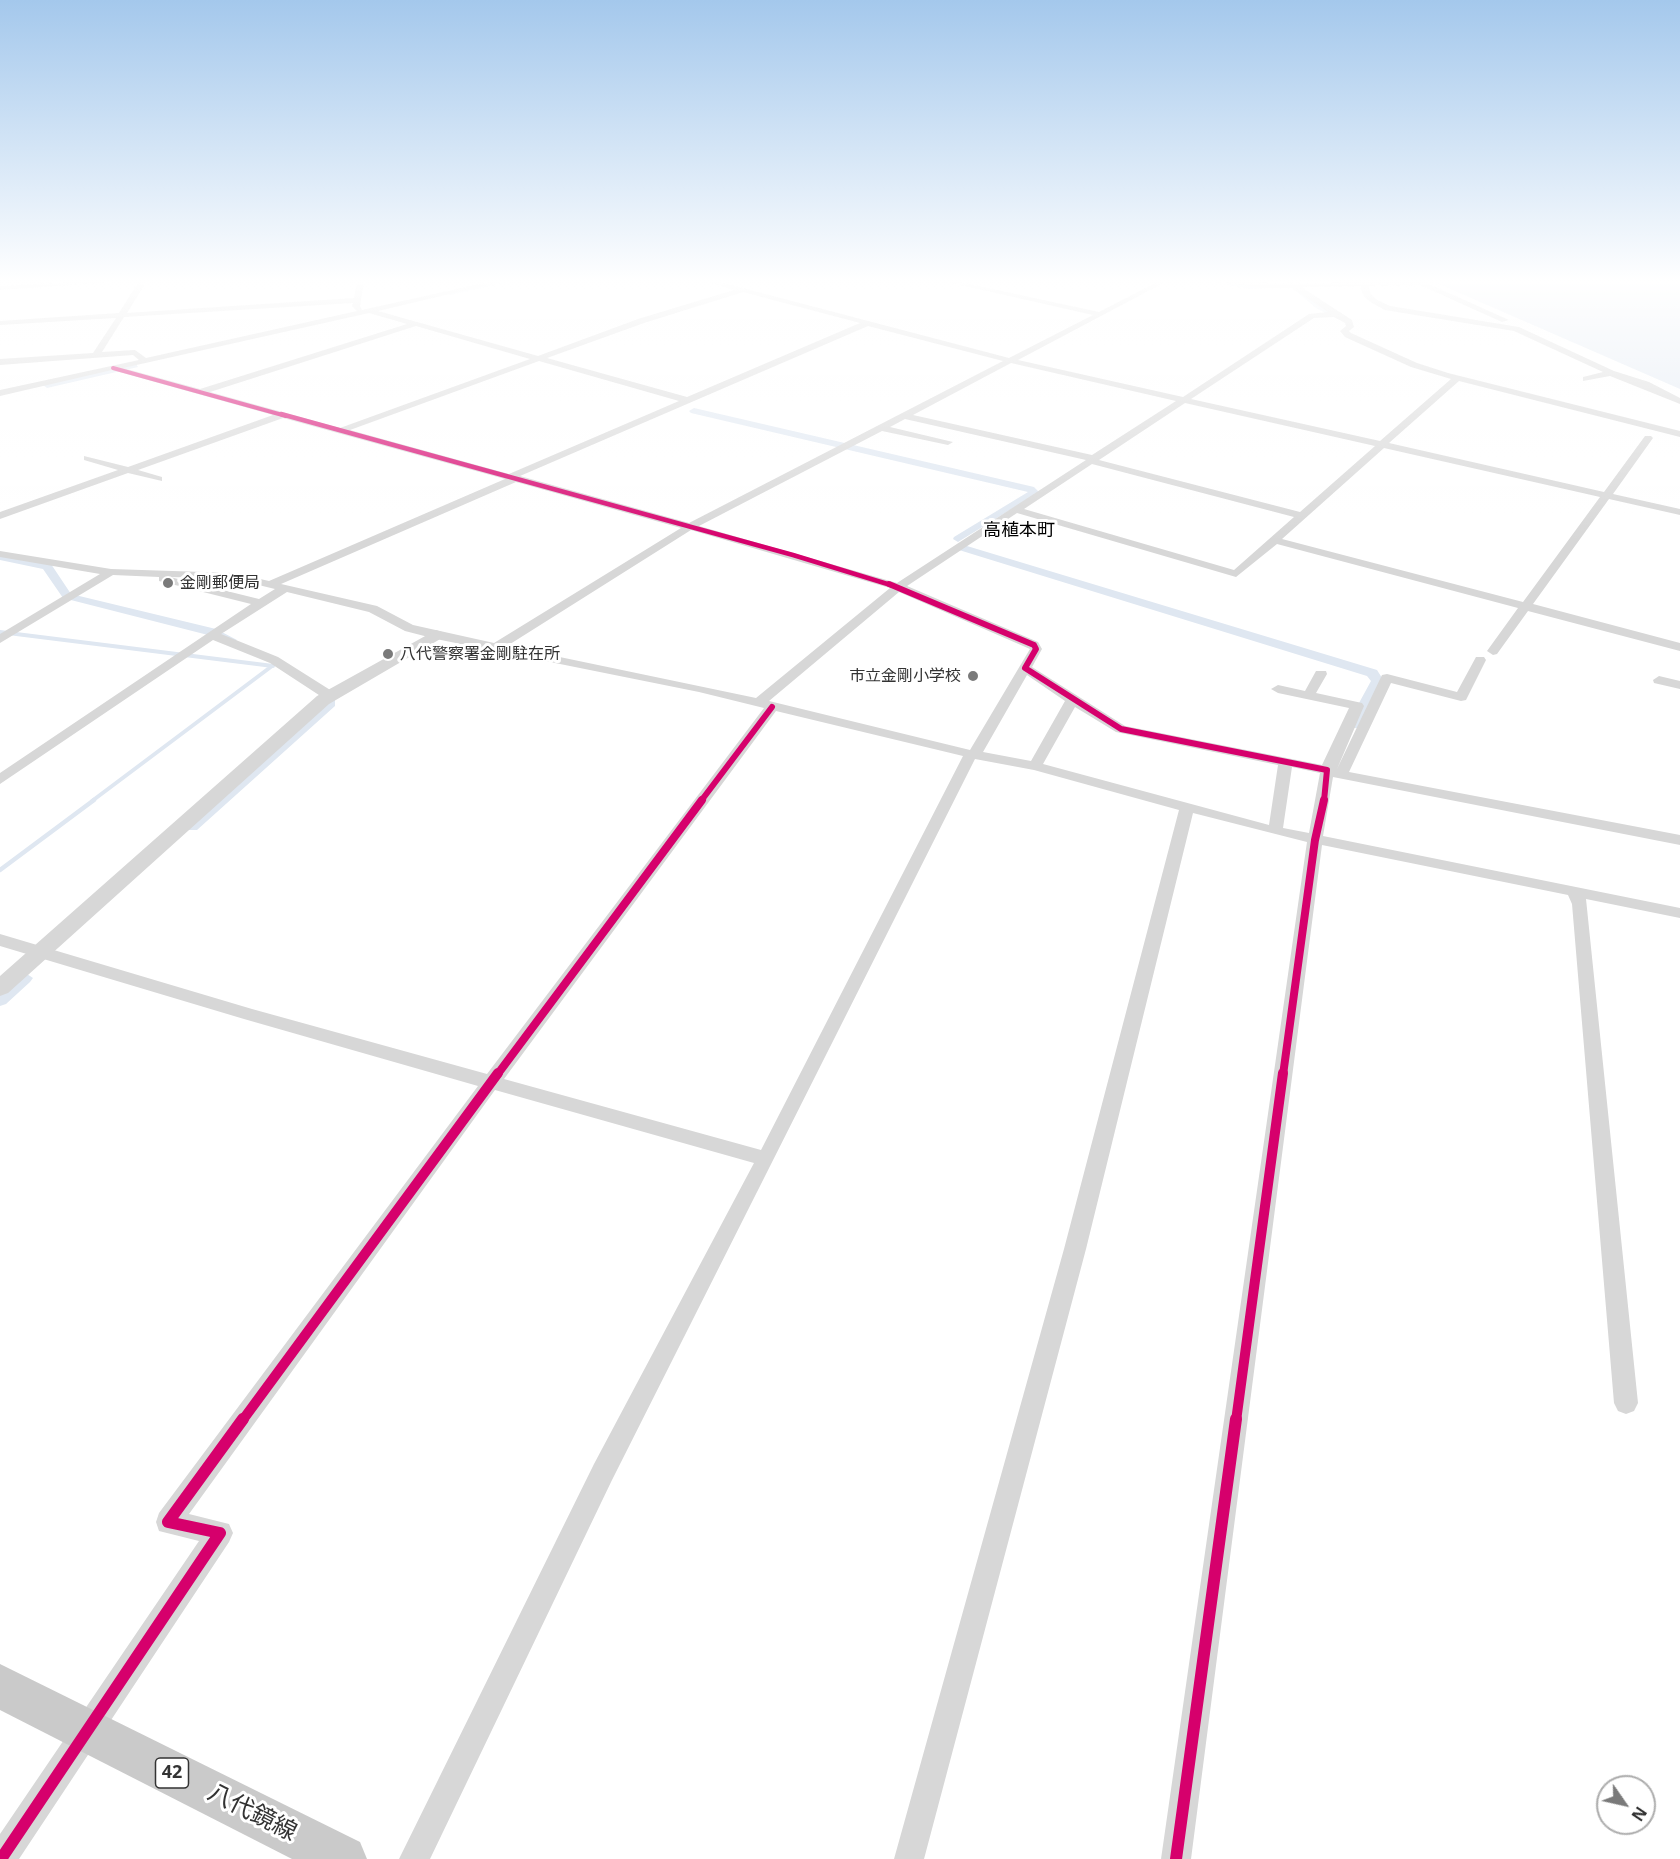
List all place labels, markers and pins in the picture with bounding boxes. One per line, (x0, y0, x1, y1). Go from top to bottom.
place label: 金剛郵便局 (180, 573, 260, 593)
marker: 金剛郵便局 (161, 576, 175, 590)
place label: 八代警察署金剛駐在所 (400, 644, 560, 664)
marker: 八代警察署金剛駐在所 (381, 647, 395, 661)
place label: 市立金剛小学校 (849, 666, 961, 686)
marker: 市立金剛小学校 (966, 669, 980, 683)

